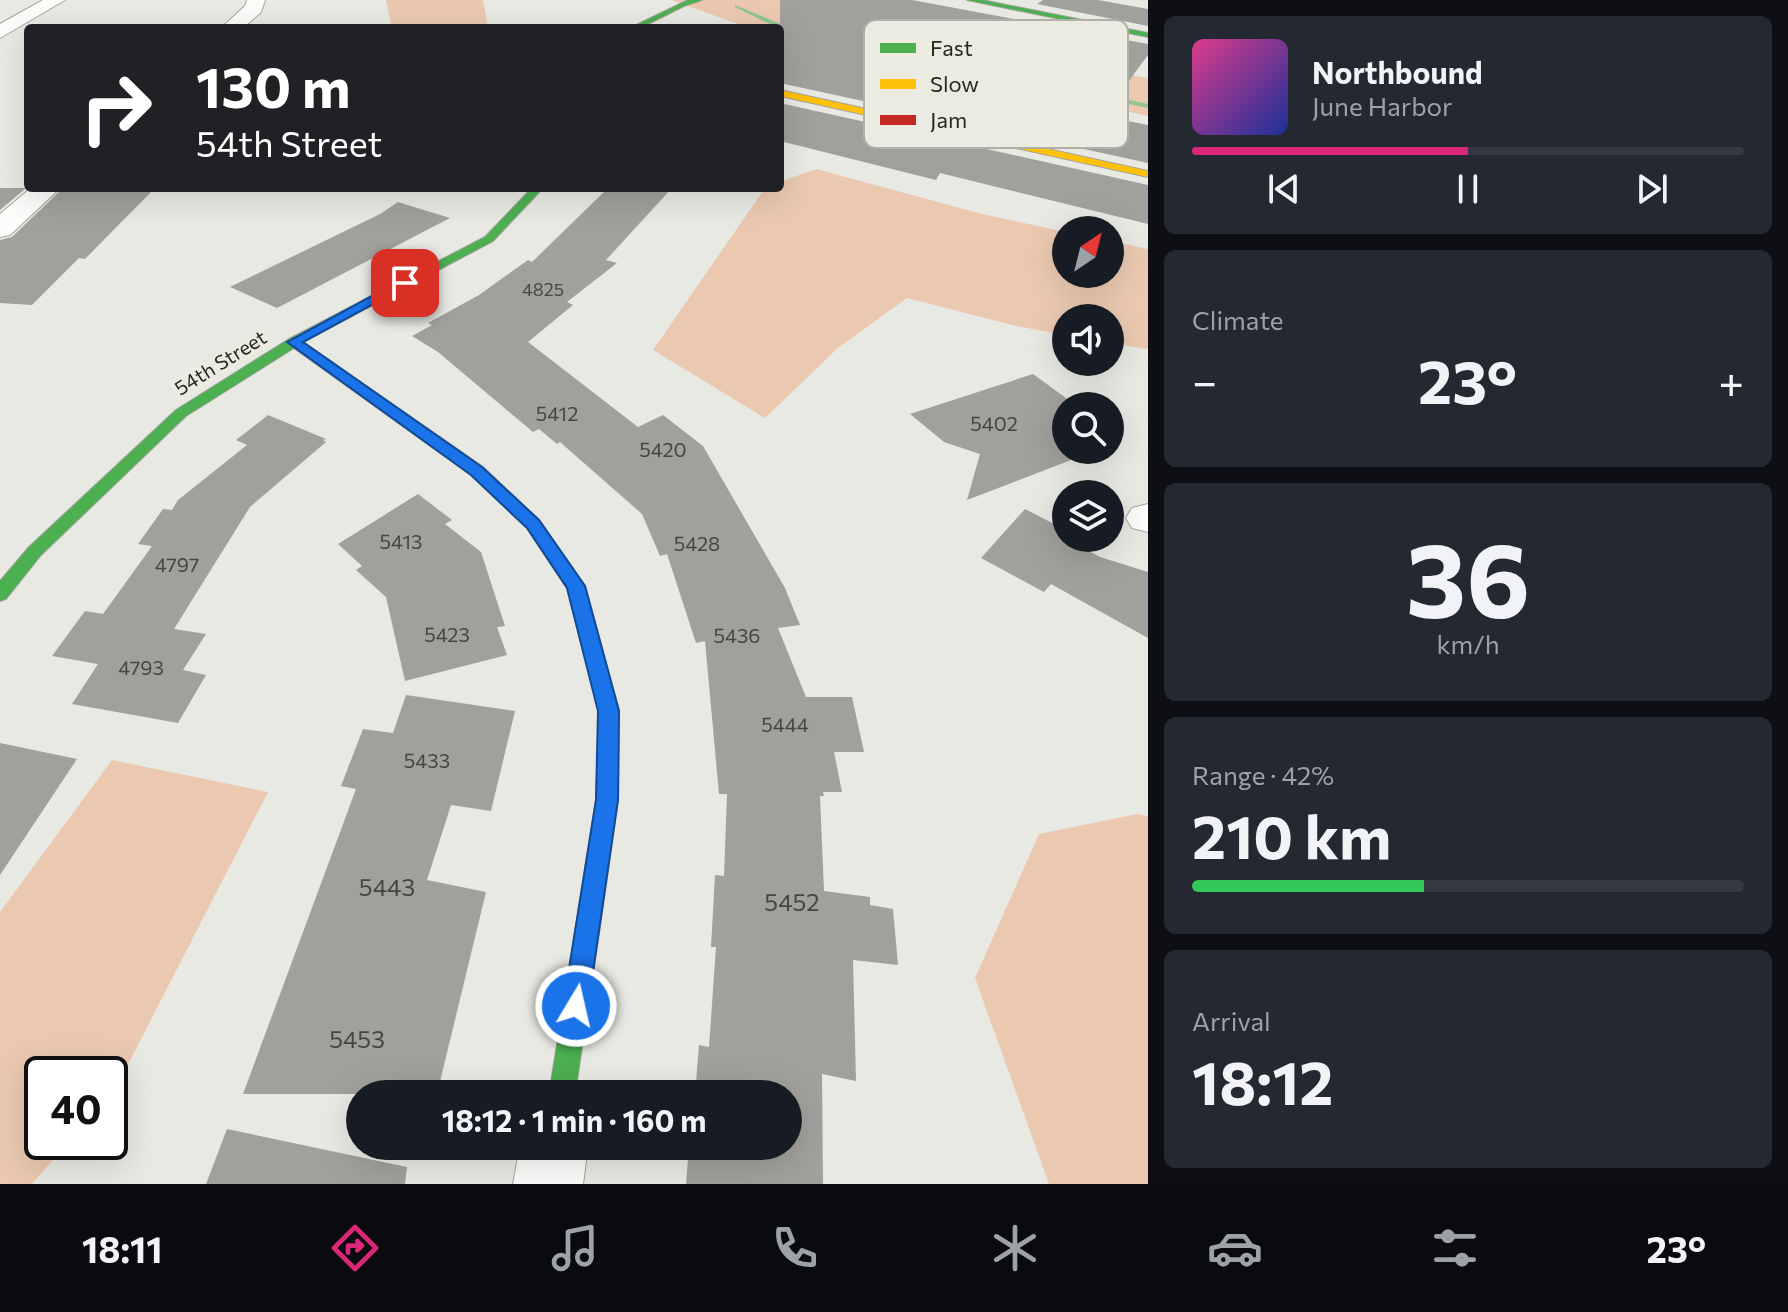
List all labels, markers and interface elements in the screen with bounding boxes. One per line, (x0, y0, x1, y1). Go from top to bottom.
legend (864, 20, 1128, 148)
text: Fast (930, 34, 973, 61)
text: 130 m (196, 51, 351, 120)
text: Northbound (1312, 53, 1483, 90)
icon: right (64, 56, 168, 160)
text: Slow (930, 70, 979, 97)
text: June Harbor (1312, 90, 1452, 121)
text: Jam (930, 106, 967, 133)
text: 54th Street (196, 120, 382, 164)
icon: previous (1262, 167, 1306, 211)
icon: pause (1446, 167, 1490, 211)
icon: next (1630, 167, 1674, 211)
north arrow (1052, 216, 1124, 288)
map controls (1052, 216, 1124, 552)
pin (371, 249, 439, 317)
icon: arrive (383, 261, 427, 305)
house number: 4825 (522, 278, 564, 300)
button: sound (1052, 304, 1124, 376)
text: Climate (1192, 304, 1284, 335)
street label: 54th Street (170, 324, 270, 400)
text: 23° (1418, 343, 1517, 416)
text: − (1192, 353, 1217, 407)
text: + (1718, 353, 1744, 407)
button: search (1052, 392, 1124, 464)
house number: 5412 (536, 401, 578, 425)
house number: 5402 (970, 411, 1018, 435)
house number: 5420 (639, 437, 687, 461)
button: layers (1052, 480, 1124, 552)
text: 36 (1406, 512, 1530, 639)
house number: 5413 (380, 529, 422, 553)
house number: 5428 (674, 531, 720, 555)
house number: 4797 (155, 552, 199, 576)
house number: 5423 (424, 622, 470, 646)
house number: 5436 (713, 623, 761, 647)
text: km/h (1436, 628, 1500, 659)
house number: 4793 (118, 655, 164, 679)
house number: 5444 (761, 712, 809, 736)
house number: 5433 (404, 748, 450, 772)
text: Range · 42% (1192, 759, 1334, 790)
text: 210 km (1192, 798, 1391, 871)
house number: 5443 (359, 872, 415, 901)
house number: 5452 (764, 887, 820, 916)
position arrow (534, 964, 618, 1048)
text: Arrival (1192, 1005, 1271, 1036)
house number: 5453 (329, 1024, 385, 1053)
text: 18:12 (1192, 1044, 1333, 1117)
speed limit sign: 40 (24, 1056, 128, 1160)
text: 18:12 · 1 min · 160 m (442, 1101, 706, 1138)
icon: directions (327, 1220, 383, 1276)
icon: music (547, 1220, 603, 1276)
icon: phone (767, 1220, 823, 1276)
icon: climate (987, 1220, 1043, 1276)
icon: car (1207, 1220, 1263, 1276)
icon: filters (1427, 1220, 1483, 1276)
text: 18:11 (82, 1226, 163, 1270)
text: 23° (1647, 1226, 1706, 1270)

